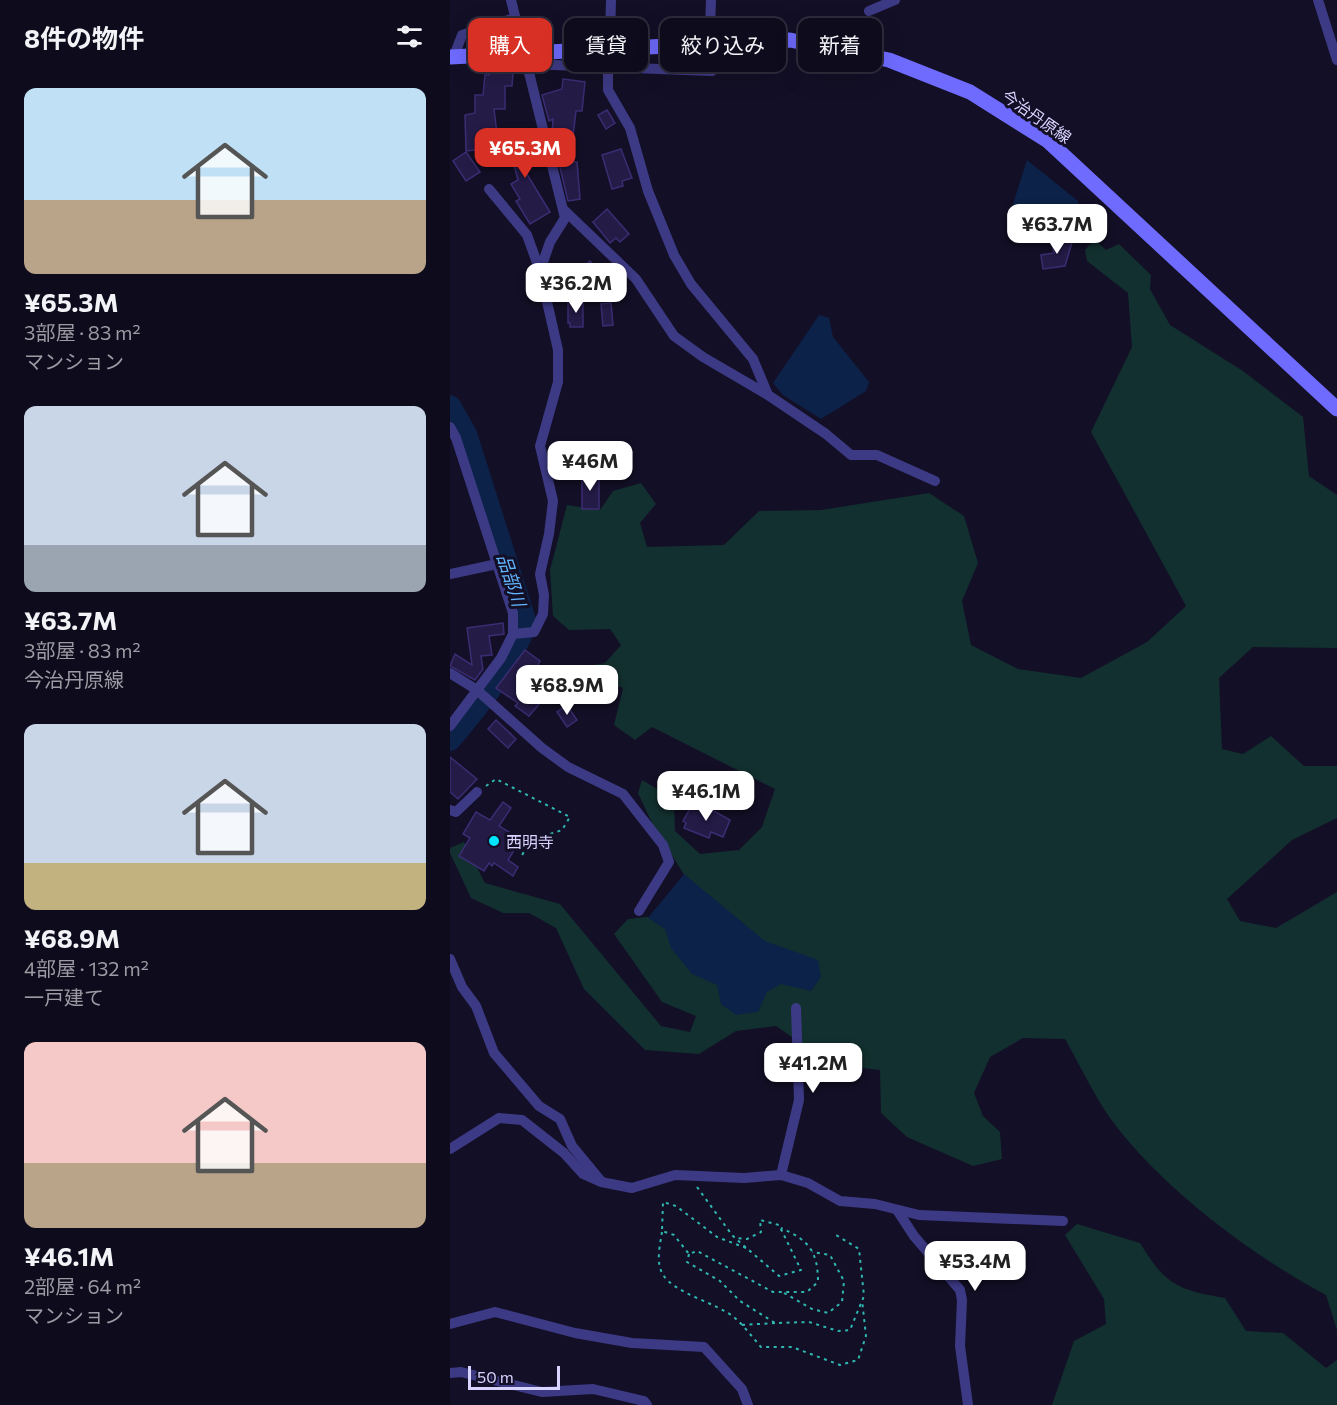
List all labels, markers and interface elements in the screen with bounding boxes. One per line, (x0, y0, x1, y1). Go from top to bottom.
chip: 購入 (468, 18, 552, 72)
chip: 賃貸 (564, 18, 648, 72)
chip: 絞り込み (660, 18, 786, 72)
chip: 新着 (798, 18, 882, 72)
icon: filters (393, 20, 426, 53)
text: 8件の物件 (24, 22, 144, 53)
street label: 今治丹原線 (999, 85, 1075, 147)
icon: home (171, 127, 279, 235)
pin: ¥65.3M (476, 128, 574, 179)
text: ¥65.3M (489, 135, 561, 159)
pin: ¥63.7M (1008, 204, 1106, 255)
text: ¥63.7M (1021, 211, 1093, 235)
pin: ¥36.2M (527, 263, 625, 314)
text: ¥36.2M (540, 270, 612, 294)
text: ¥65.3M (24, 286, 119, 317)
text: 3部屋 · 83 m² (24, 320, 141, 344)
text: マンション (24, 349, 124, 373)
pin: ¥46M (554, 441, 626, 492)
icon: home (171, 445, 279, 553)
text: ¥46M (562, 448, 618, 472)
water label: 品部川 (493, 551, 531, 611)
text: ¥63.7M (24, 604, 117, 635)
text: 3部屋 · 83 m² (24, 638, 141, 662)
pin: ¥68.9M (518, 665, 616, 716)
text: 今治丹原線 (24, 667, 124, 691)
text: ¥68.9M (530, 672, 604, 696)
icon: home (171, 763, 279, 871)
pin: ¥46.1M (657, 771, 755, 822)
text: ¥46.1M (671, 778, 741, 802)
place label: 西明寺 (506, 832, 554, 851)
marker: 西明寺 (487, 834, 501, 848)
text: ¥68.9M (24, 922, 120, 953)
text: 4部屋 · 132 m² (24, 956, 149, 980)
text: 一戸建て (24, 985, 104, 1009)
pin: ¥41.2M (764, 1043, 862, 1094)
text: ¥41.2M (778, 1050, 848, 1074)
icon: home (171, 1081, 279, 1189)
text: ¥46.1M (24, 1240, 114, 1271)
pin: ¥53.4M (926, 1241, 1024, 1292)
text: ¥53.4M (939, 1248, 1011, 1272)
text: 2部屋 · 64 m² (24, 1274, 141, 1298)
text: マンション (24, 1303, 124, 1327)
scale bar (468, 1363, 560, 1390)
text: 50 m (477, 1367, 514, 1386)

